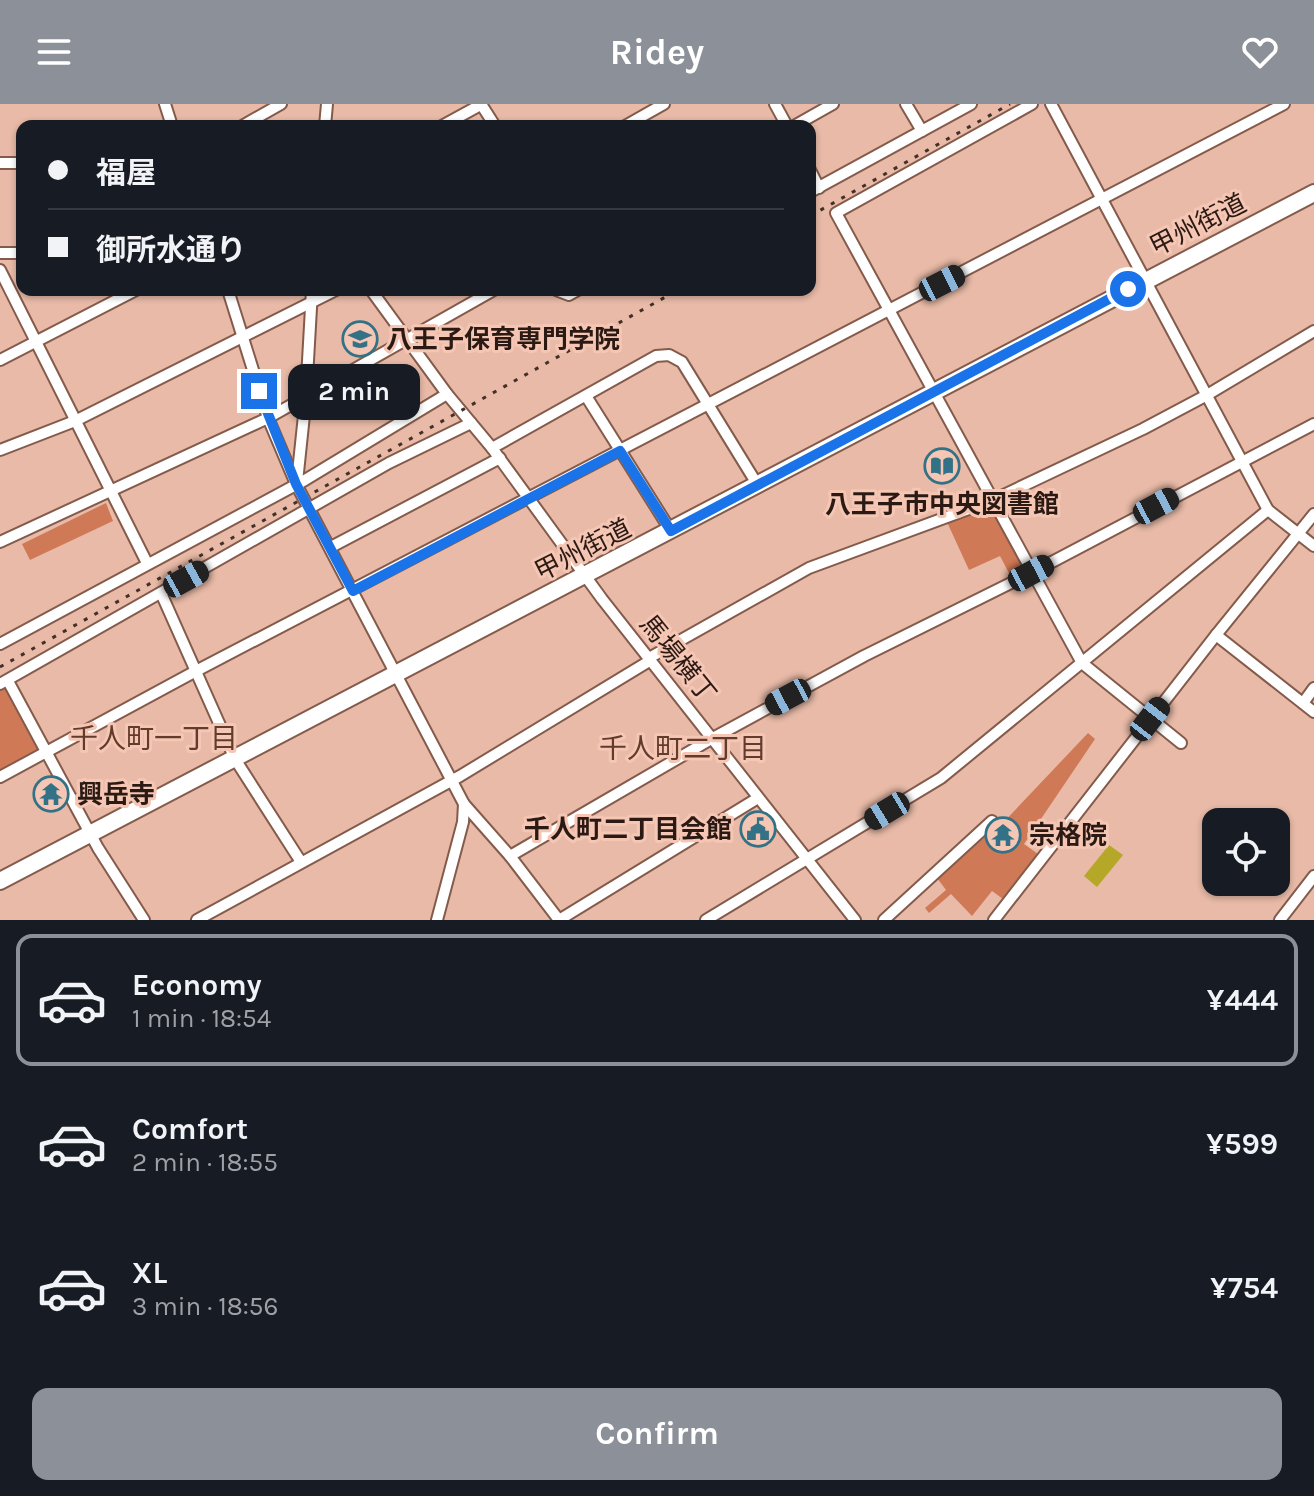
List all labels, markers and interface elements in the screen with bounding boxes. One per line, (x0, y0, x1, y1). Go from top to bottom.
icon: menu (32, 30, 76, 74)
icon: heart (1238, 30, 1282, 74)
text: Ridey (610, 31, 704, 73)
text: 福屋 (96, 155, 156, 191)
street label: 甲州街道 (1145, 188, 1251, 262)
text: 御所水通り (96, 232, 246, 268)
car (915, 261, 969, 305)
route start (1110, 271, 1146, 307)
school or university icon: 八王子保育専門学院 (341, 320, 379, 358)
place label: 八王子保育専門学院 (386, 324, 620, 355)
callout: 2 min (287, 363, 419, 419)
route end (241, 373, 277, 409)
text: 2 min (318, 376, 390, 407)
library icon: 八王子市中央図書館 (923, 447, 961, 485)
car (1129, 484, 1183, 528)
place label: 八王子市中央図書館 (825, 489, 1059, 520)
street label: 甲州街道 (530, 513, 636, 587)
car (1004, 551, 1058, 595)
car (159, 557, 213, 601)
street label: 馬場横丁 (633, 609, 723, 709)
car (761, 675, 815, 719)
car (1126, 693, 1174, 745)
district label: 千人町一丁目 (70, 722, 238, 755)
district label: 千人町二丁目 (599, 732, 767, 765)
temple icon: 興岳寺 (32, 775, 70, 813)
place label: 興岳寺 (77, 779, 155, 810)
car (860, 788, 914, 834)
map controls (1202, 808, 1290, 896)
button: locate (1202, 808, 1290, 896)
public building icon: 千人町二丁目会館 (739, 810, 777, 848)
place label: 千人町二丁目会館 (524, 814, 732, 845)
temple icon: 宗格院 (984, 816, 1022, 854)
place label: 宗格院 (1029, 820, 1107, 851)
icon: car (36, 964, 108, 1036)
text: Economy (132, 967, 262, 1003)
text: ¥444 (1207, 982, 1278, 1018)
text: 1 min · 18:54 (132, 1003, 271, 1034)
icon: car (36, 1108, 108, 1180)
text: Comfort (132, 1111, 248, 1147)
text: ¥599 (1206, 1126, 1278, 1162)
text: 2 min · 18:55 (132, 1147, 278, 1178)
icon: car (36, 1252, 108, 1324)
text: XL (132, 1255, 167, 1291)
text: ¥754 (1210, 1270, 1278, 1306)
text: 3 min · 18:56 (132, 1291, 278, 1322)
button: Confirm (32, 1388, 1282, 1480)

